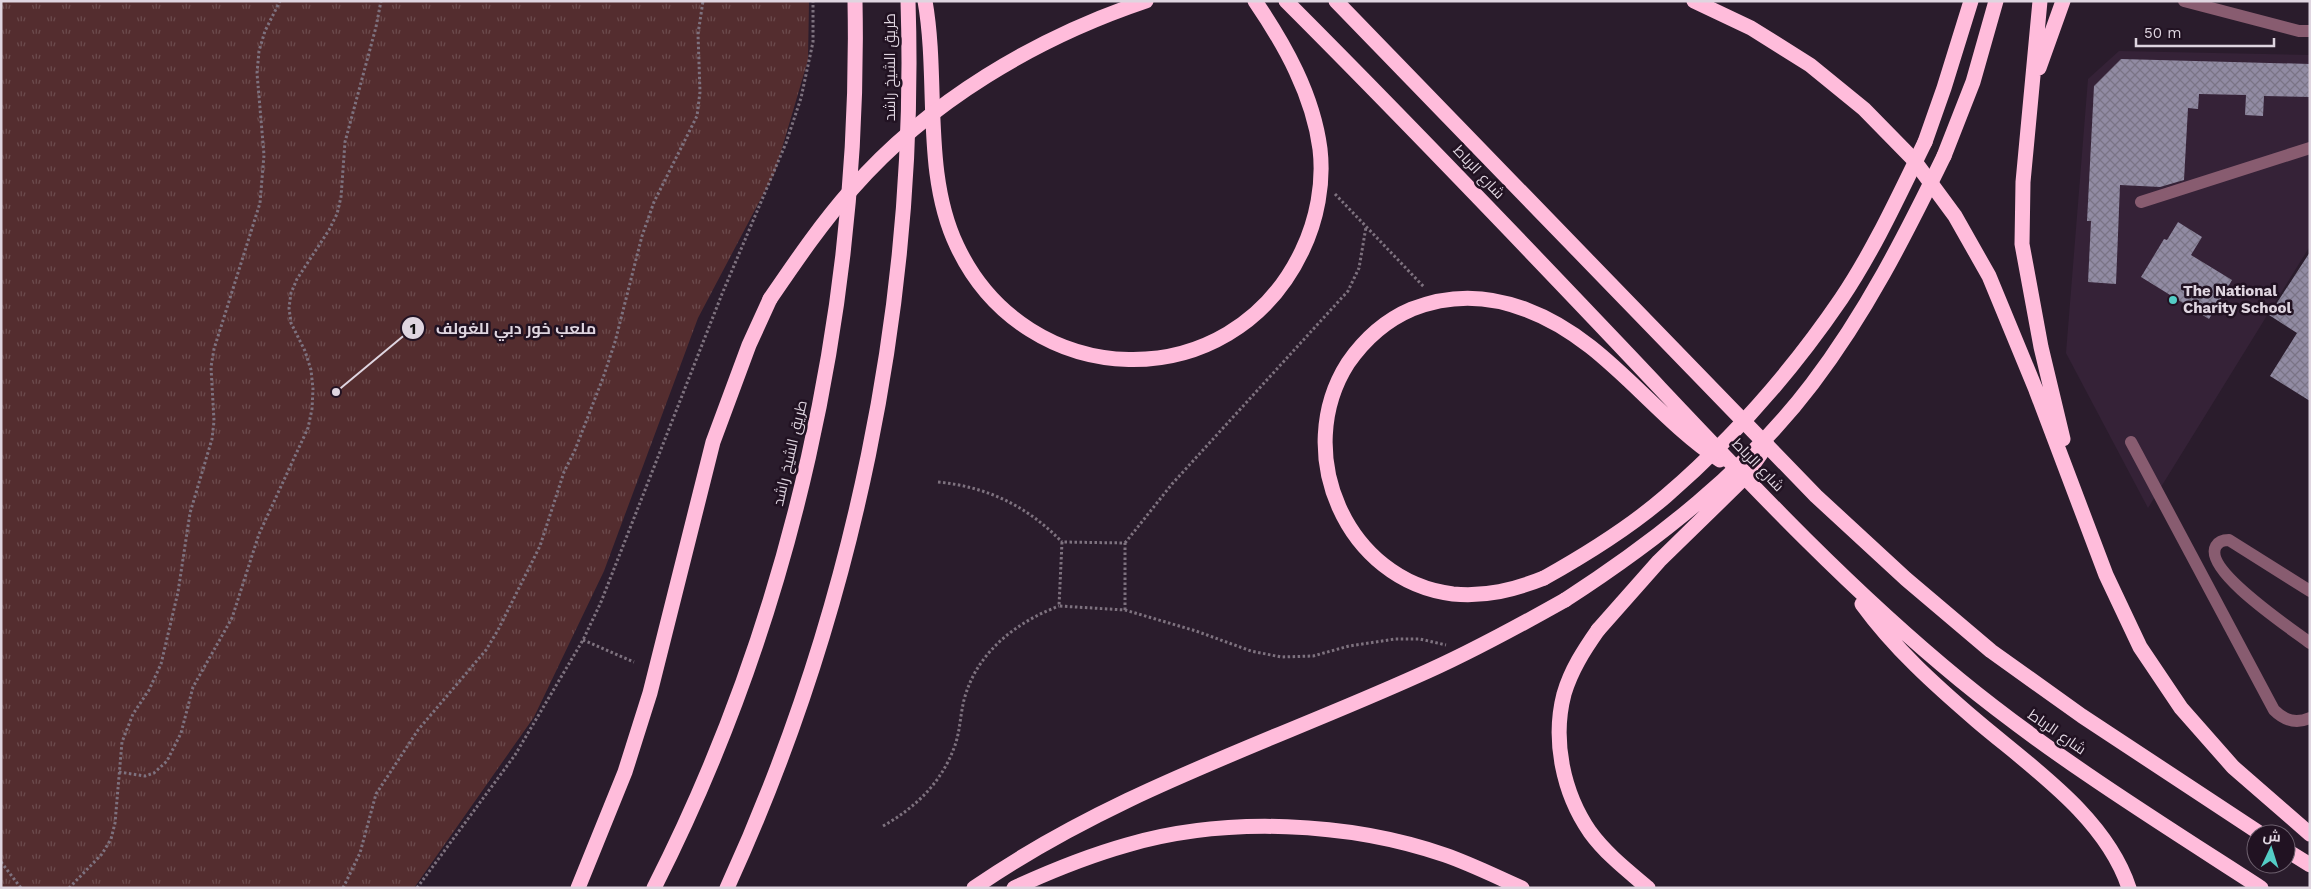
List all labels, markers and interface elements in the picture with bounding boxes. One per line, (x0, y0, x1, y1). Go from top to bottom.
street label: طريق الشيخ راشد (881, 13, 901, 121)
scale bar (2136, 15, 2274, 47)
text: 50 m (2144, 24, 2181, 42)
street label: شارع الرباط (1448, 141, 1508, 204)
place label: The National Charity School (2183, 282, 2291, 317)
marker: The National Charity School (2167, 294, 2179, 306)
callout: ملعب خور دبي للغولف (401, 313, 606, 344)
text: ملعب خور دبي للغولف (436, 319, 596, 341)
text: 1 (410, 320, 416, 338)
street label: طريق الشيخ راشد (769, 398, 813, 508)
street label: شارع الرباط (1727, 435, 1788, 497)
street label: شارع الرباط (2023, 705, 2089, 760)
north arrow (2246, 824, 2296, 874)
text: ش (2262, 827, 2281, 846)

